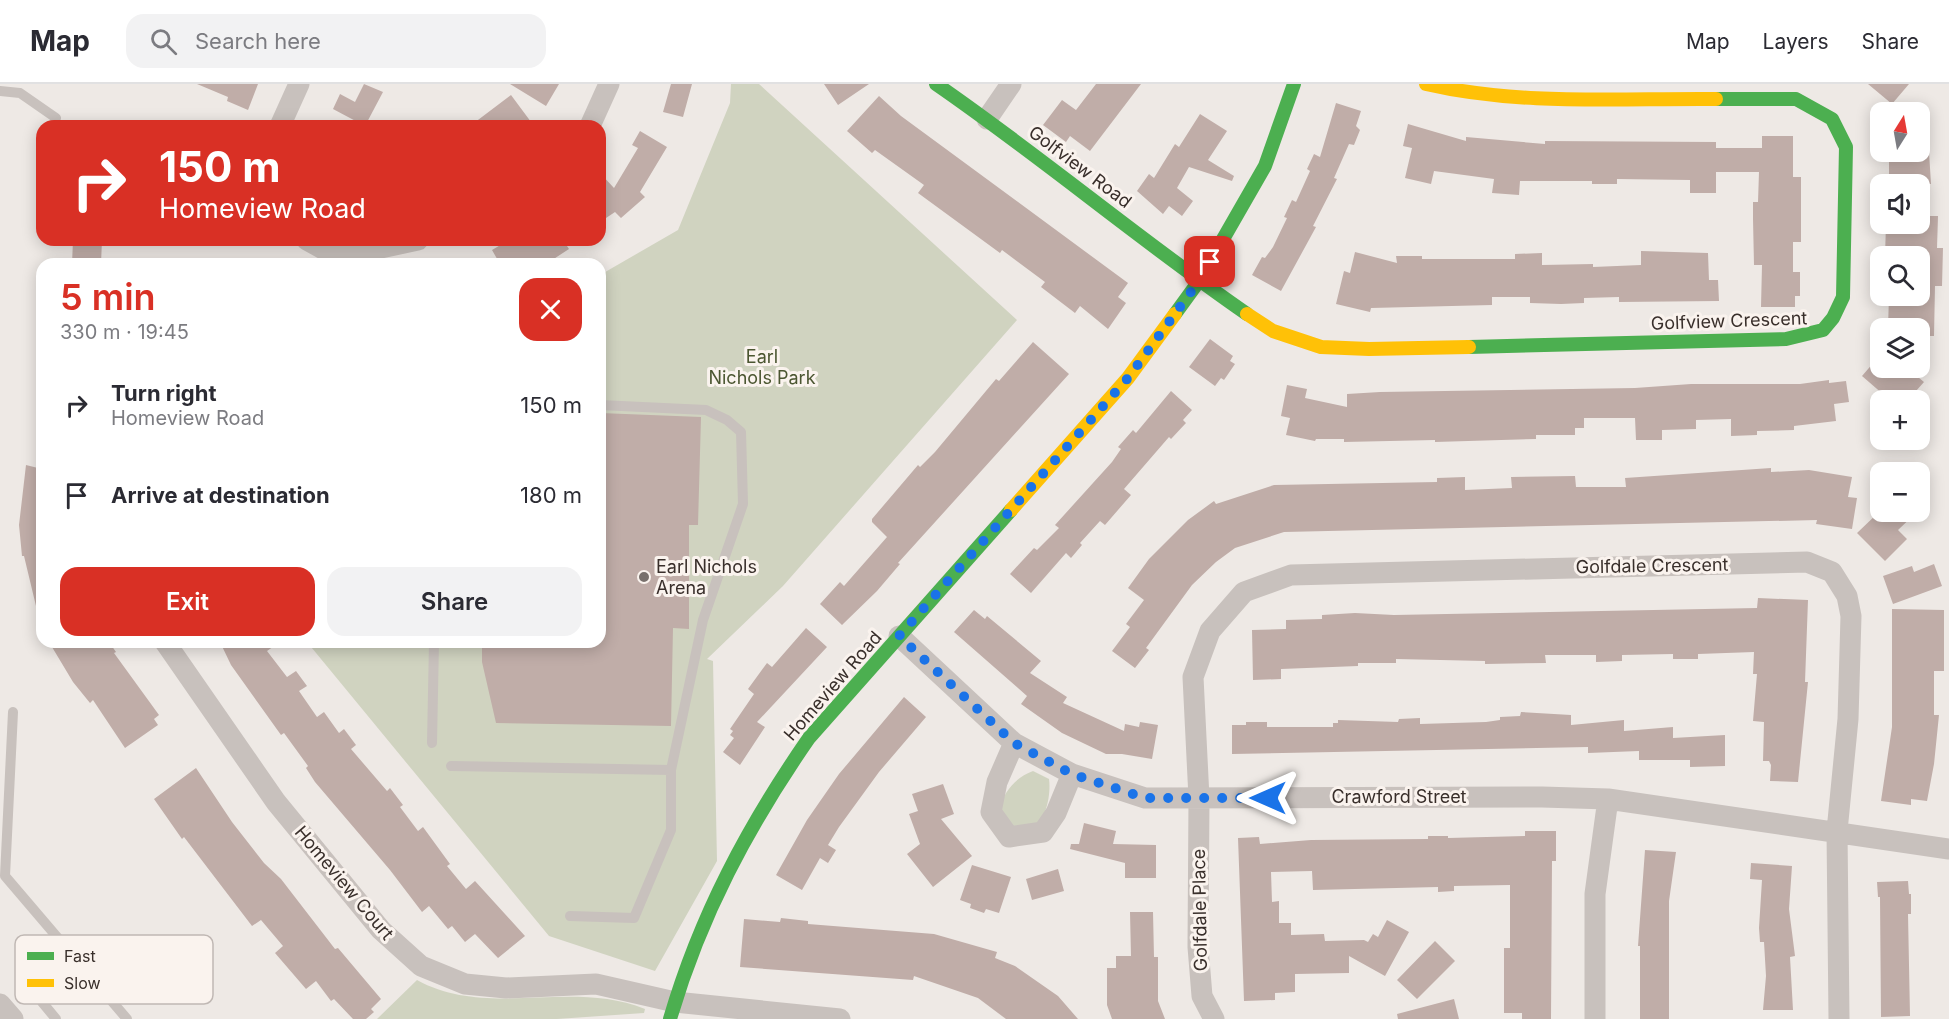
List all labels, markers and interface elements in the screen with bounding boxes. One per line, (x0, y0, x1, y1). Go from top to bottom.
search box (126, 14, 546, 68)
text: Map (30, 24, 90, 58)
icon: search (147, 25, 180, 58)
text: Search here (195, 28, 321, 54)
text: Map (1686, 29, 1730, 54)
text: Layers (1763, 29, 1829, 54)
text: Share (1862, 29, 1919, 54)
north arrow (1870, 102, 1930, 162)
map controls (1870, 102, 1930, 522)
street label: Golfview Road (1025, 121, 1136, 212)
text: 150 m (159, 141, 281, 192)
icon: right (60, 144, 138, 222)
button: sound (1870, 174, 1930, 234)
text: Homeview Road (159, 192, 366, 225)
pin (1184, 236, 1235, 287)
icon: arrive (1193, 245, 1226, 278)
button: search (1870, 246, 1930, 306)
text: 5 min (60, 275, 156, 319)
button: close (519, 278, 582, 341)
street label: Golfview Crescent (1650, 307, 1808, 334)
button: layers (1870, 318, 1930, 378)
text: 330 m · 19:45 (60, 320, 189, 344)
park label: Earl Nichols Park (708, 346, 816, 388)
text: Turn right (111, 380, 217, 406)
icon: right (60, 389, 93, 422)
button: + (1870, 390, 1930, 450)
text: 150 m (520, 392, 582, 418)
text: Homeview Road (111, 406, 264, 430)
button: − (1870, 462, 1930, 522)
icon: arrive (60, 479, 93, 512)
text: Arrive at destination (111, 482, 330, 508)
text: 180 m (520, 482, 582, 508)
street label: Golfdale Crescent (1575, 554, 1729, 577)
place label: Earl Nichols Arena (656, 556, 757, 598)
button: Exit (60, 567, 315, 636)
button: Share (327, 567, 582, 636)
marker: Earl Nichols Arena (637, 570, 651, 584)
street label: Homeview Road (779, 627, 886, 745)
position arrow (1236, 766, 1300, 830)
street label: Crawford Street (1331, 786, 1467, 807)
street label: Homeview Court (291, 822, 398, 944)
street label: Golfdale Place (1188, 849, 1211, 971)
legend (15, 935, 213, 1004)
text: Fast (64, 946, 96, 966)
text: Slow (64, 973, 101, 993)

